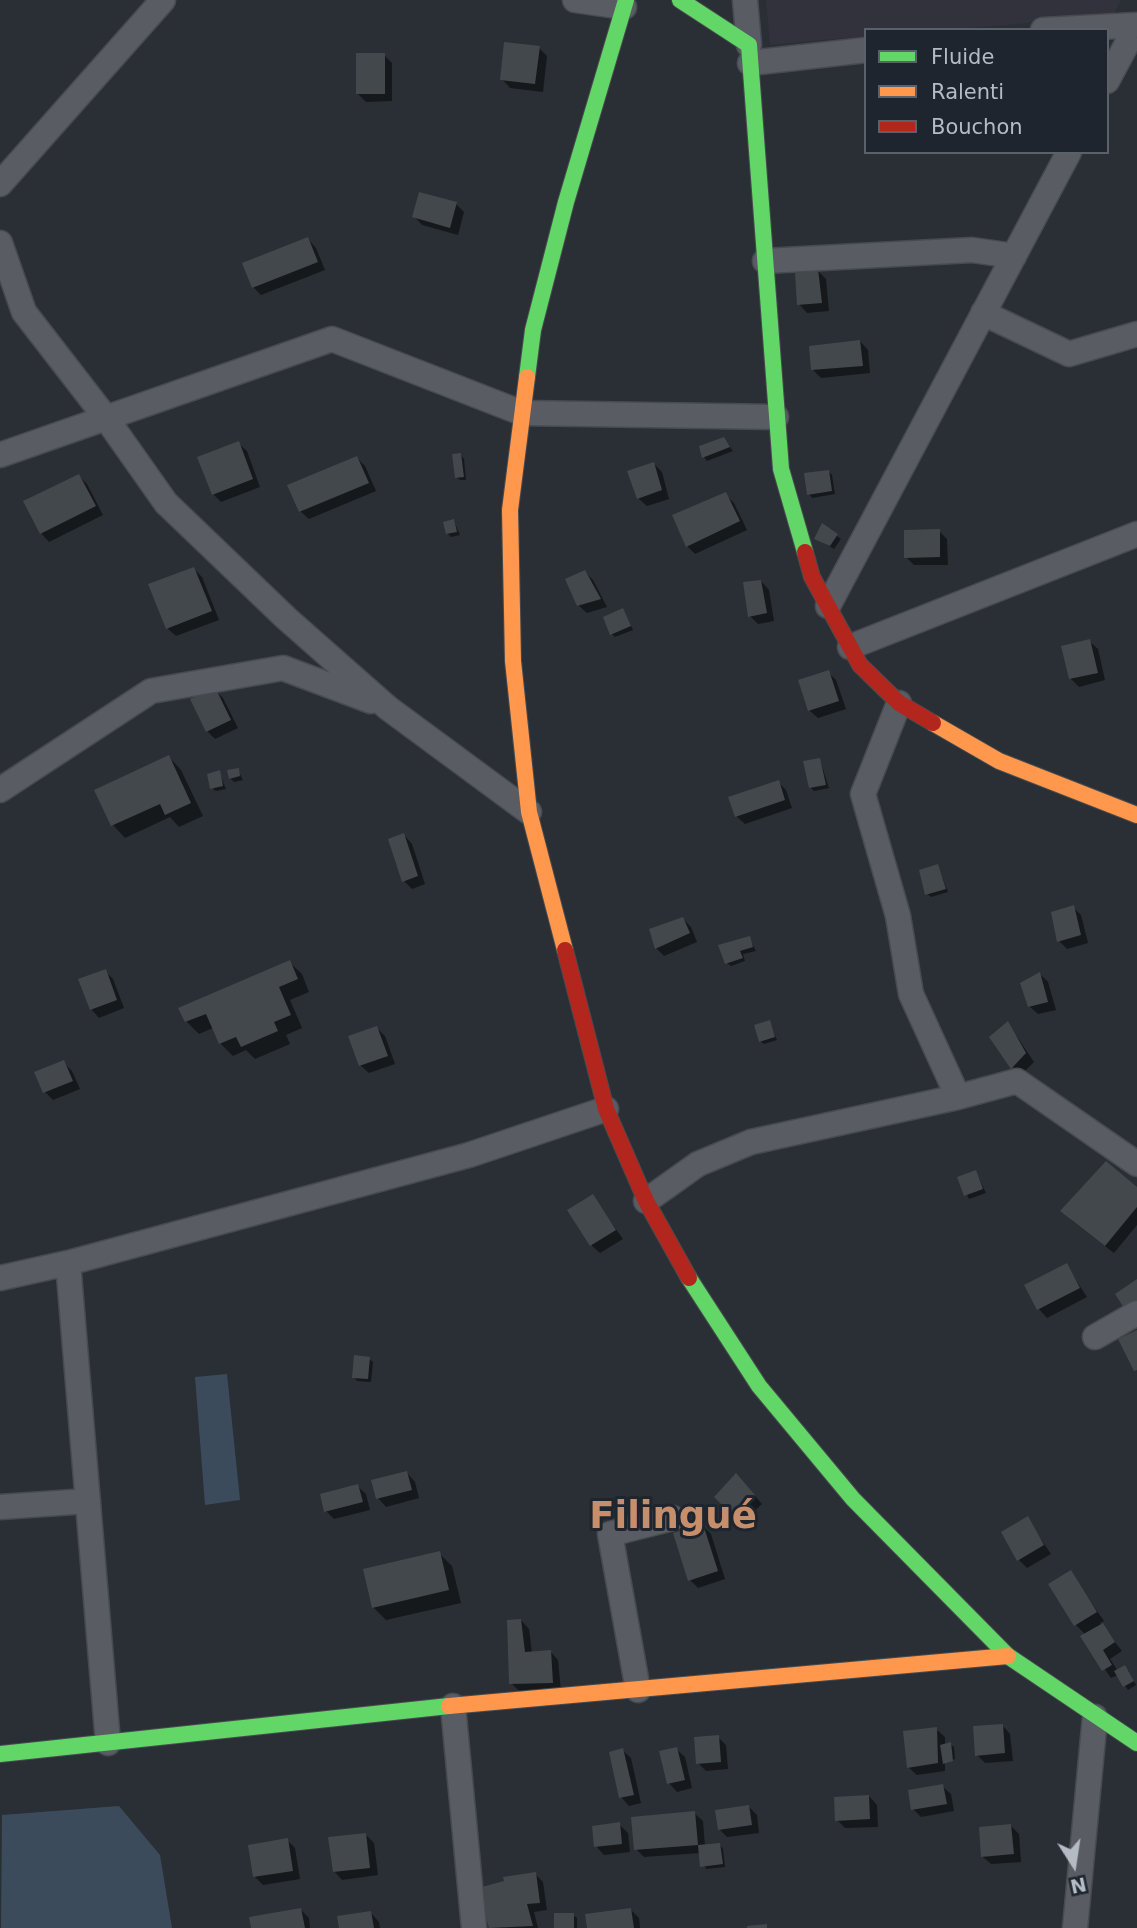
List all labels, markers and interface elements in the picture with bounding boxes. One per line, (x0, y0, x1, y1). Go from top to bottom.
legend (864, 28, 1109, 154)
text: Fluide (931, 45, 994, 69)
text: Ralenti (931, 80, 1004, 104)
text: Bouchon (931, 115, 1023, 139)
district label: Filingué (589, 1496, 757, 1540)
north arrow (1039, 1830, 1109, 1900)
text: N (1068, 1873, 1088, 1898)

